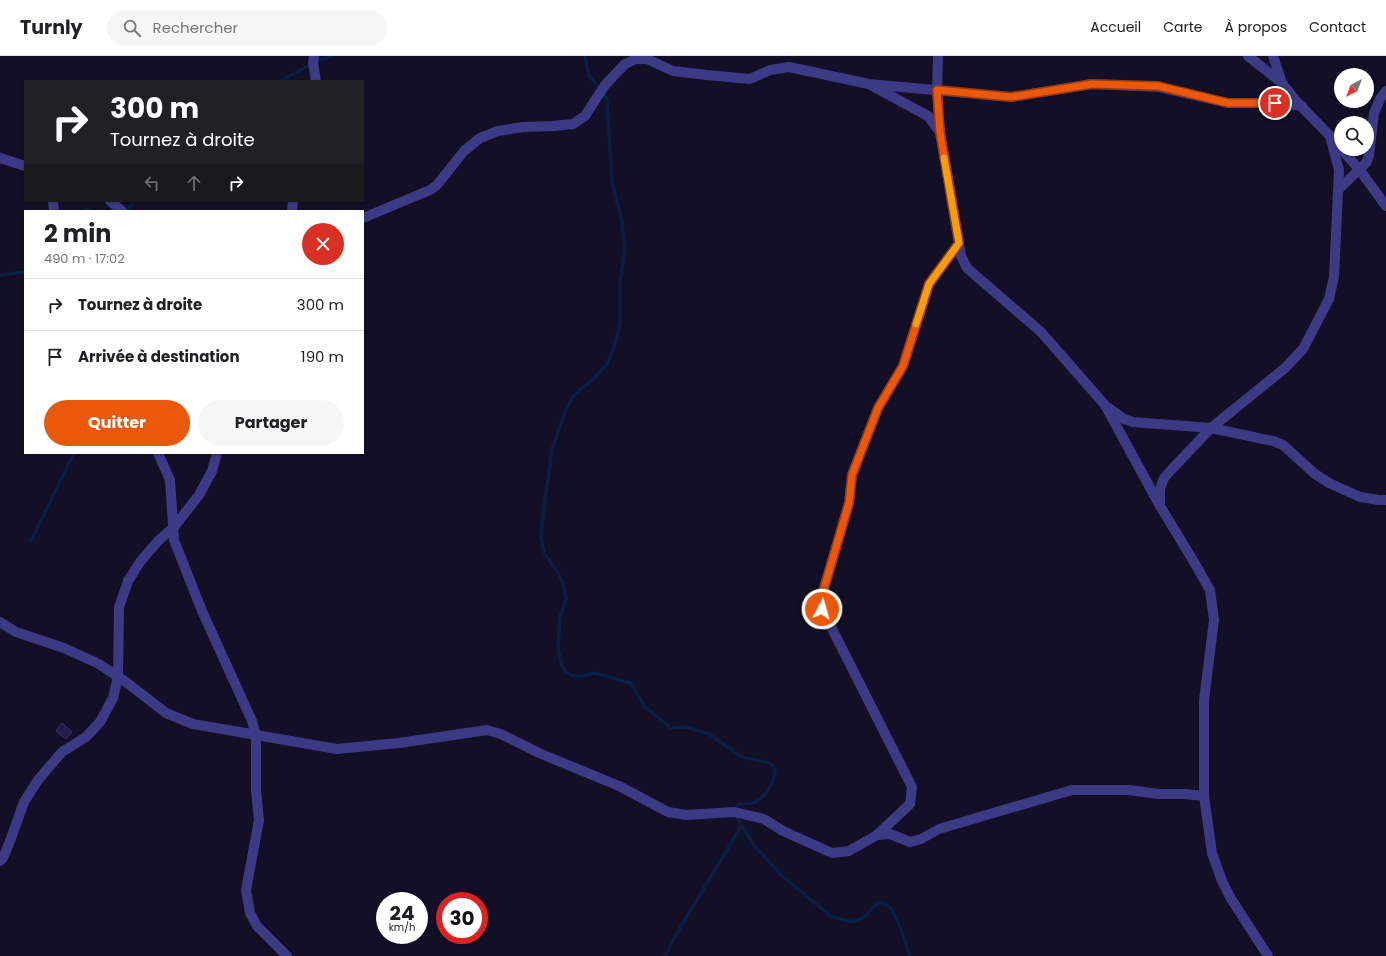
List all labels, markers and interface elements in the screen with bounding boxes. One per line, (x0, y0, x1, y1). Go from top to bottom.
search box (107, 10, 387, 46)
text: Turnly (20, 14, 83, 41)
icon: search (121, 17, 143, 39)
text: Rechercher (153, 17, 238, 38)
text: Accueil (1090, 17, 1141, 37)
text: Carte (1163, 17, 1203, 37)
text: À propos (1225, 17, 1287, 37)
text: Contact (1309, 17, 1366, 37)
north arrow (1334, 68, 1374, 108)
map controls (1334, 68, 1374, 156)
pin (1258, 86, 1292, 120)
text: 300 m (110, 89, 199, 128)
icon: arrive (1264, 92, 1286, 114)
icon: right (44, 96, 96, 148)
button: search (1334, 116, 1374, 156)
text: Tournez à droite (110, 127, 255, 152)
icon: left (141, 172, 163, 194)
icon: ahead (183, 172, 205, 194)
icon: right (225, 172, 247, 194)
text: 2 min (44, 217, 111, 250)
button: close (302, 223, 344, 265)
text: 490 m · 17:02 (44, 249, 125, 268)
icon: right (44, 294, 66, 316)
text: Tournez à droite (78, 294, 202, 315)
text: 300 m (297, 294, 344, 315)
icon: arrive (44, 346, 66, 368)
text: Arrivée à destination (78, 346, 240, 367)
text: 190 m (301, 346, 344, 367)
button: Quitter (44, 400, 190, 446)
button: Partager (198, 400, 344, 446)
position arrow (801, 588, 843, 630)
speed limit sign: 30 (436, 892, 488, 944)
text: 24 (390, 899, 414, 927)
text: km/h (389, 920, 415, 935)

